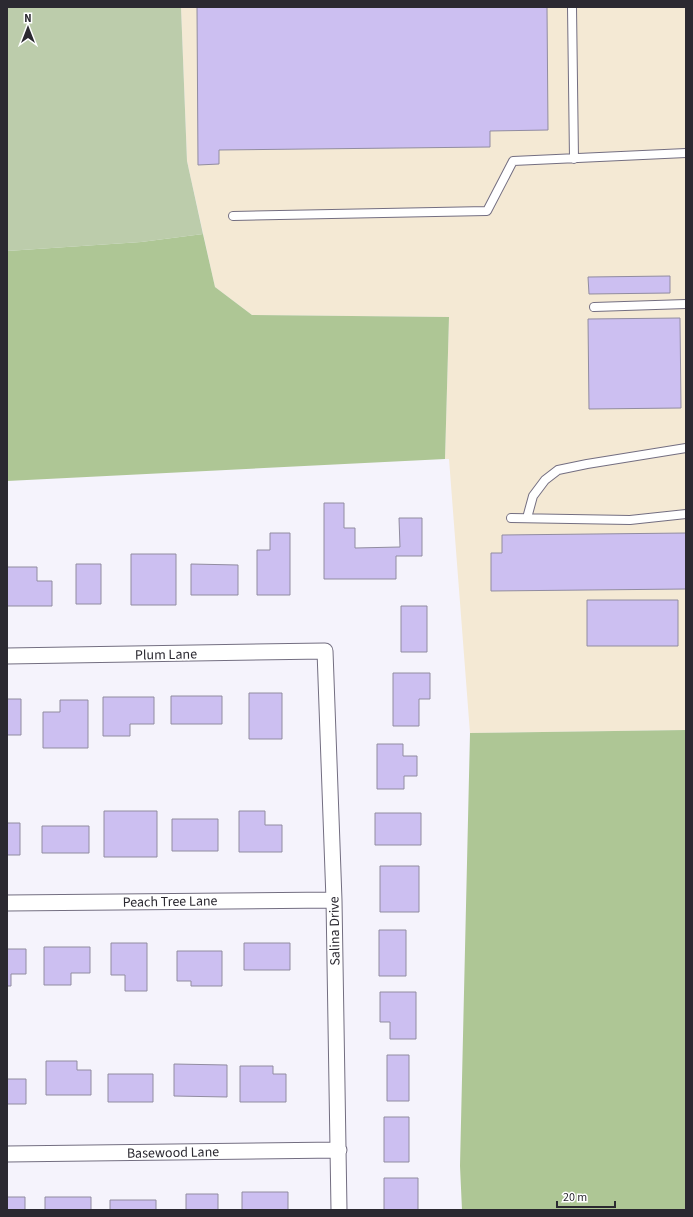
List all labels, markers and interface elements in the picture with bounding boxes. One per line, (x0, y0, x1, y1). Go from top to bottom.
north arrow (8, 8, 48, 48)
text: N (24, 11, 32, 26)
street label: Plum Lane (135, 644, 197, 666)
street label: Peach Tree Lane (122, 891, 218, 913)
street label: Salina Drive (324, 896, 346, 966)
street label: Basewood Lane (127, 1142, 219, 1164)
scale bar (557, 1183, 615, 1209)
text: 20 m (563, 1189, 587, 1206)

